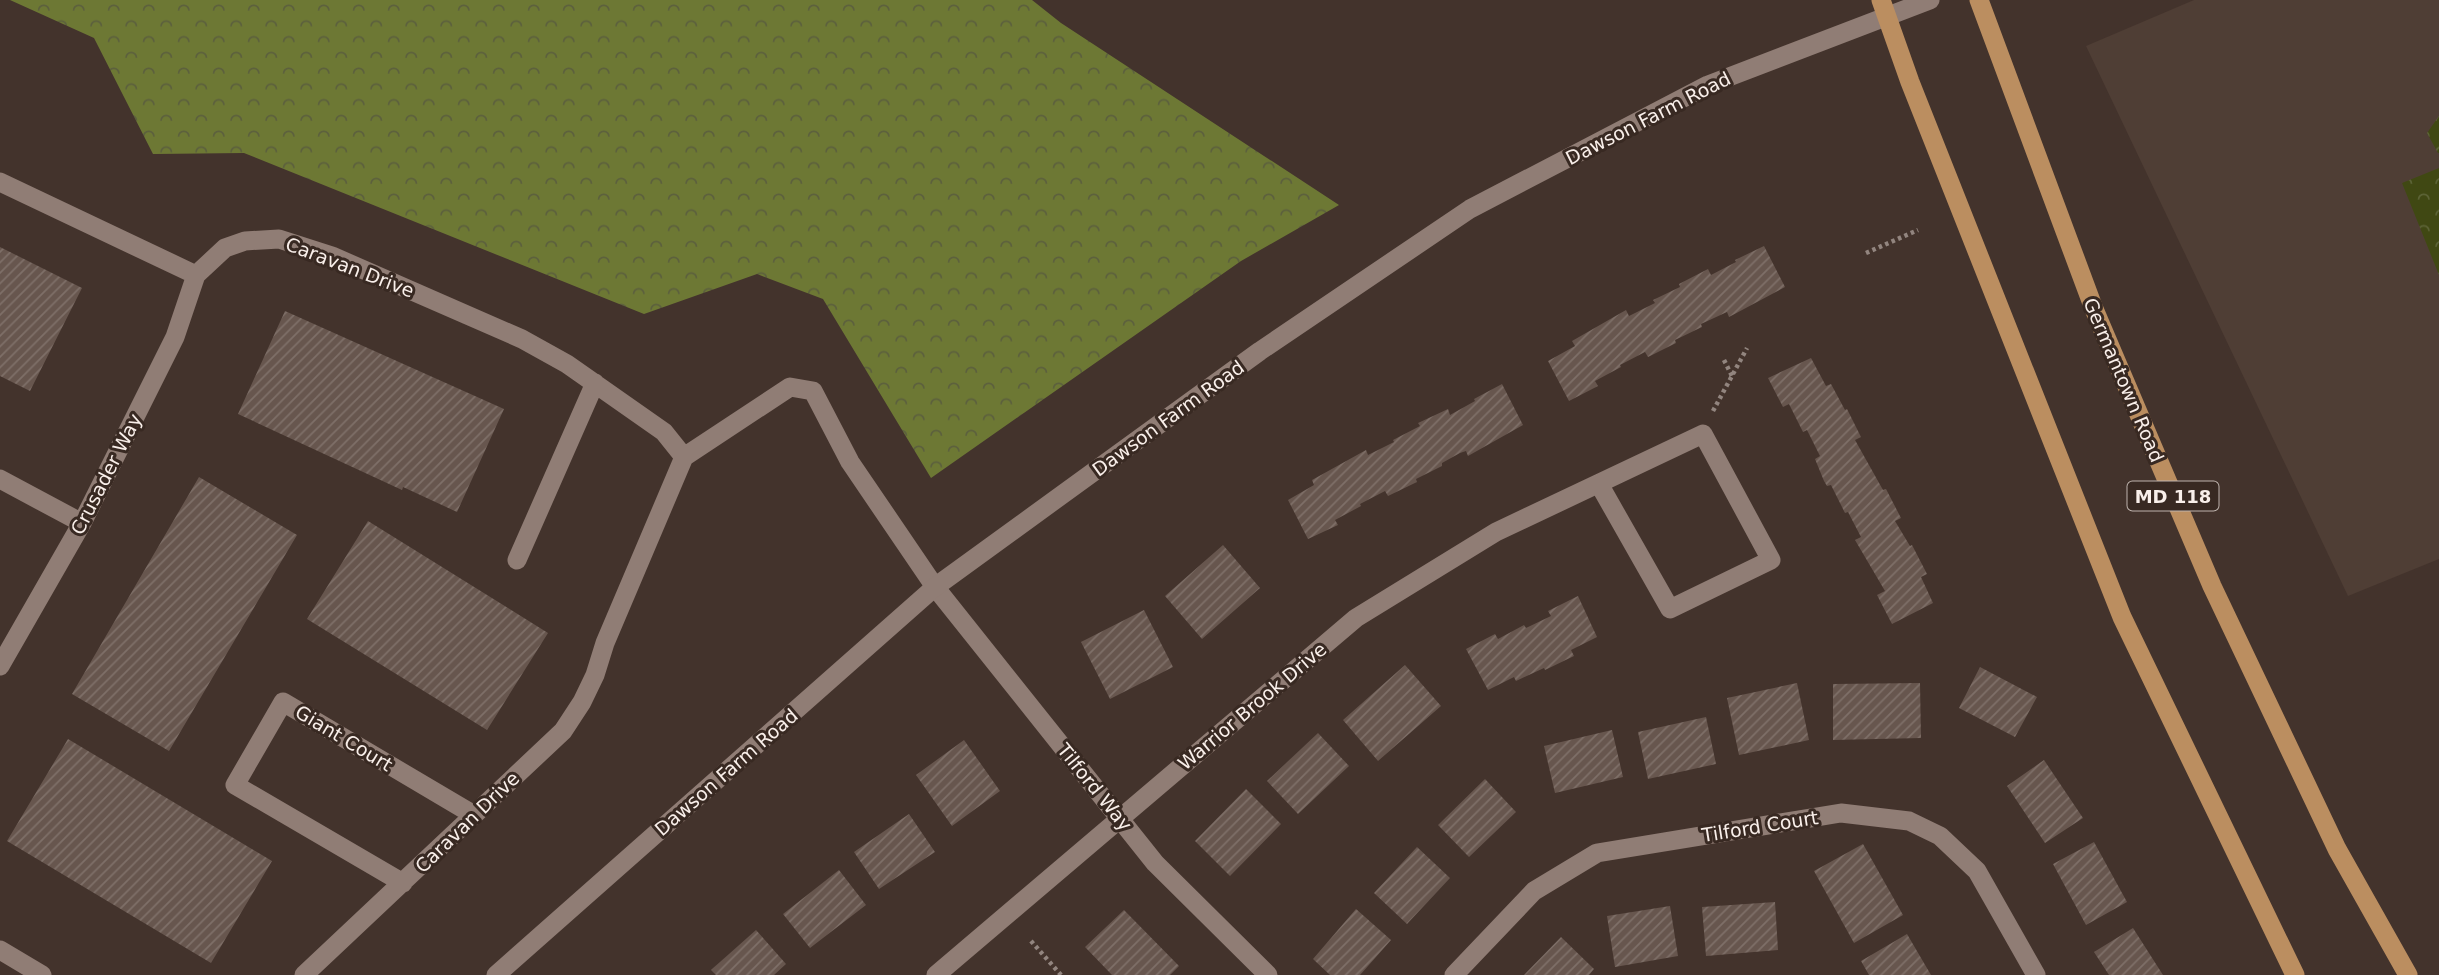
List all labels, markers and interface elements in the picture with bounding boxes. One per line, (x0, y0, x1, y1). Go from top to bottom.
street label: Dawson Farm Road (1562, 67, 1734, 169)
street label: Caravan Drive (283, 232, 417, 302)
street label: Germantown Road (2079, 294, 2169, 466)
street label: Dawson Farm Road (1088, 356, 1248, 480)
street label: Crusader Way (66, 410, 146, 538)
road number: MD 118 (2128, 482, 2218, 510)
street label: Warrior Brook Drive (1173, 638, 1331, 774)
street label: Giant Court (291, 700, 397, 776)
street label: Dawson Farm Road (650, 704, 802, 840)
street label: Tilford Way (1052, 738, 1137, 835)
street label: Caravan Drive (410, 767, 524, 877)
street label: Tilford Court (1699, 806, 1820, 846)

